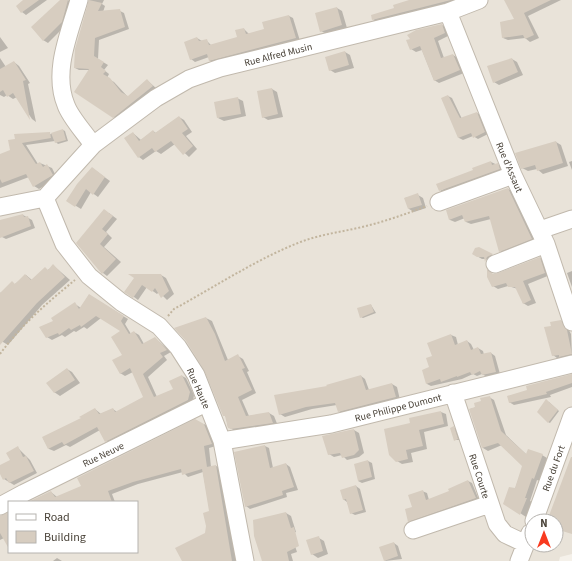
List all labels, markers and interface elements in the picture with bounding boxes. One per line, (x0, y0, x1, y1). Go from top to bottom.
street label: Rue Alfred Musin (243, 40, 314, 70)
street label: Rue d'Assaut (492, 140, 526, 195)
street label: Rue Haute (183, 366, 213, 411)
street label: Rue Philippe Dumont (353, 390, 444, 426)
street label: Rue Neuve (80, 439, 127, 471)
street label: Rue du Fort (539, 443, 569, 493)
street label: Rue Courte (465, 452, 493, 501)
legend (8, 501, 138, 553)
text: Road (44, 509, 70, 526)
north arrow (524, 513, 564, 553)
text: N (540, 516, 548, 531)
text: Building (44, 529, 86, 546)

